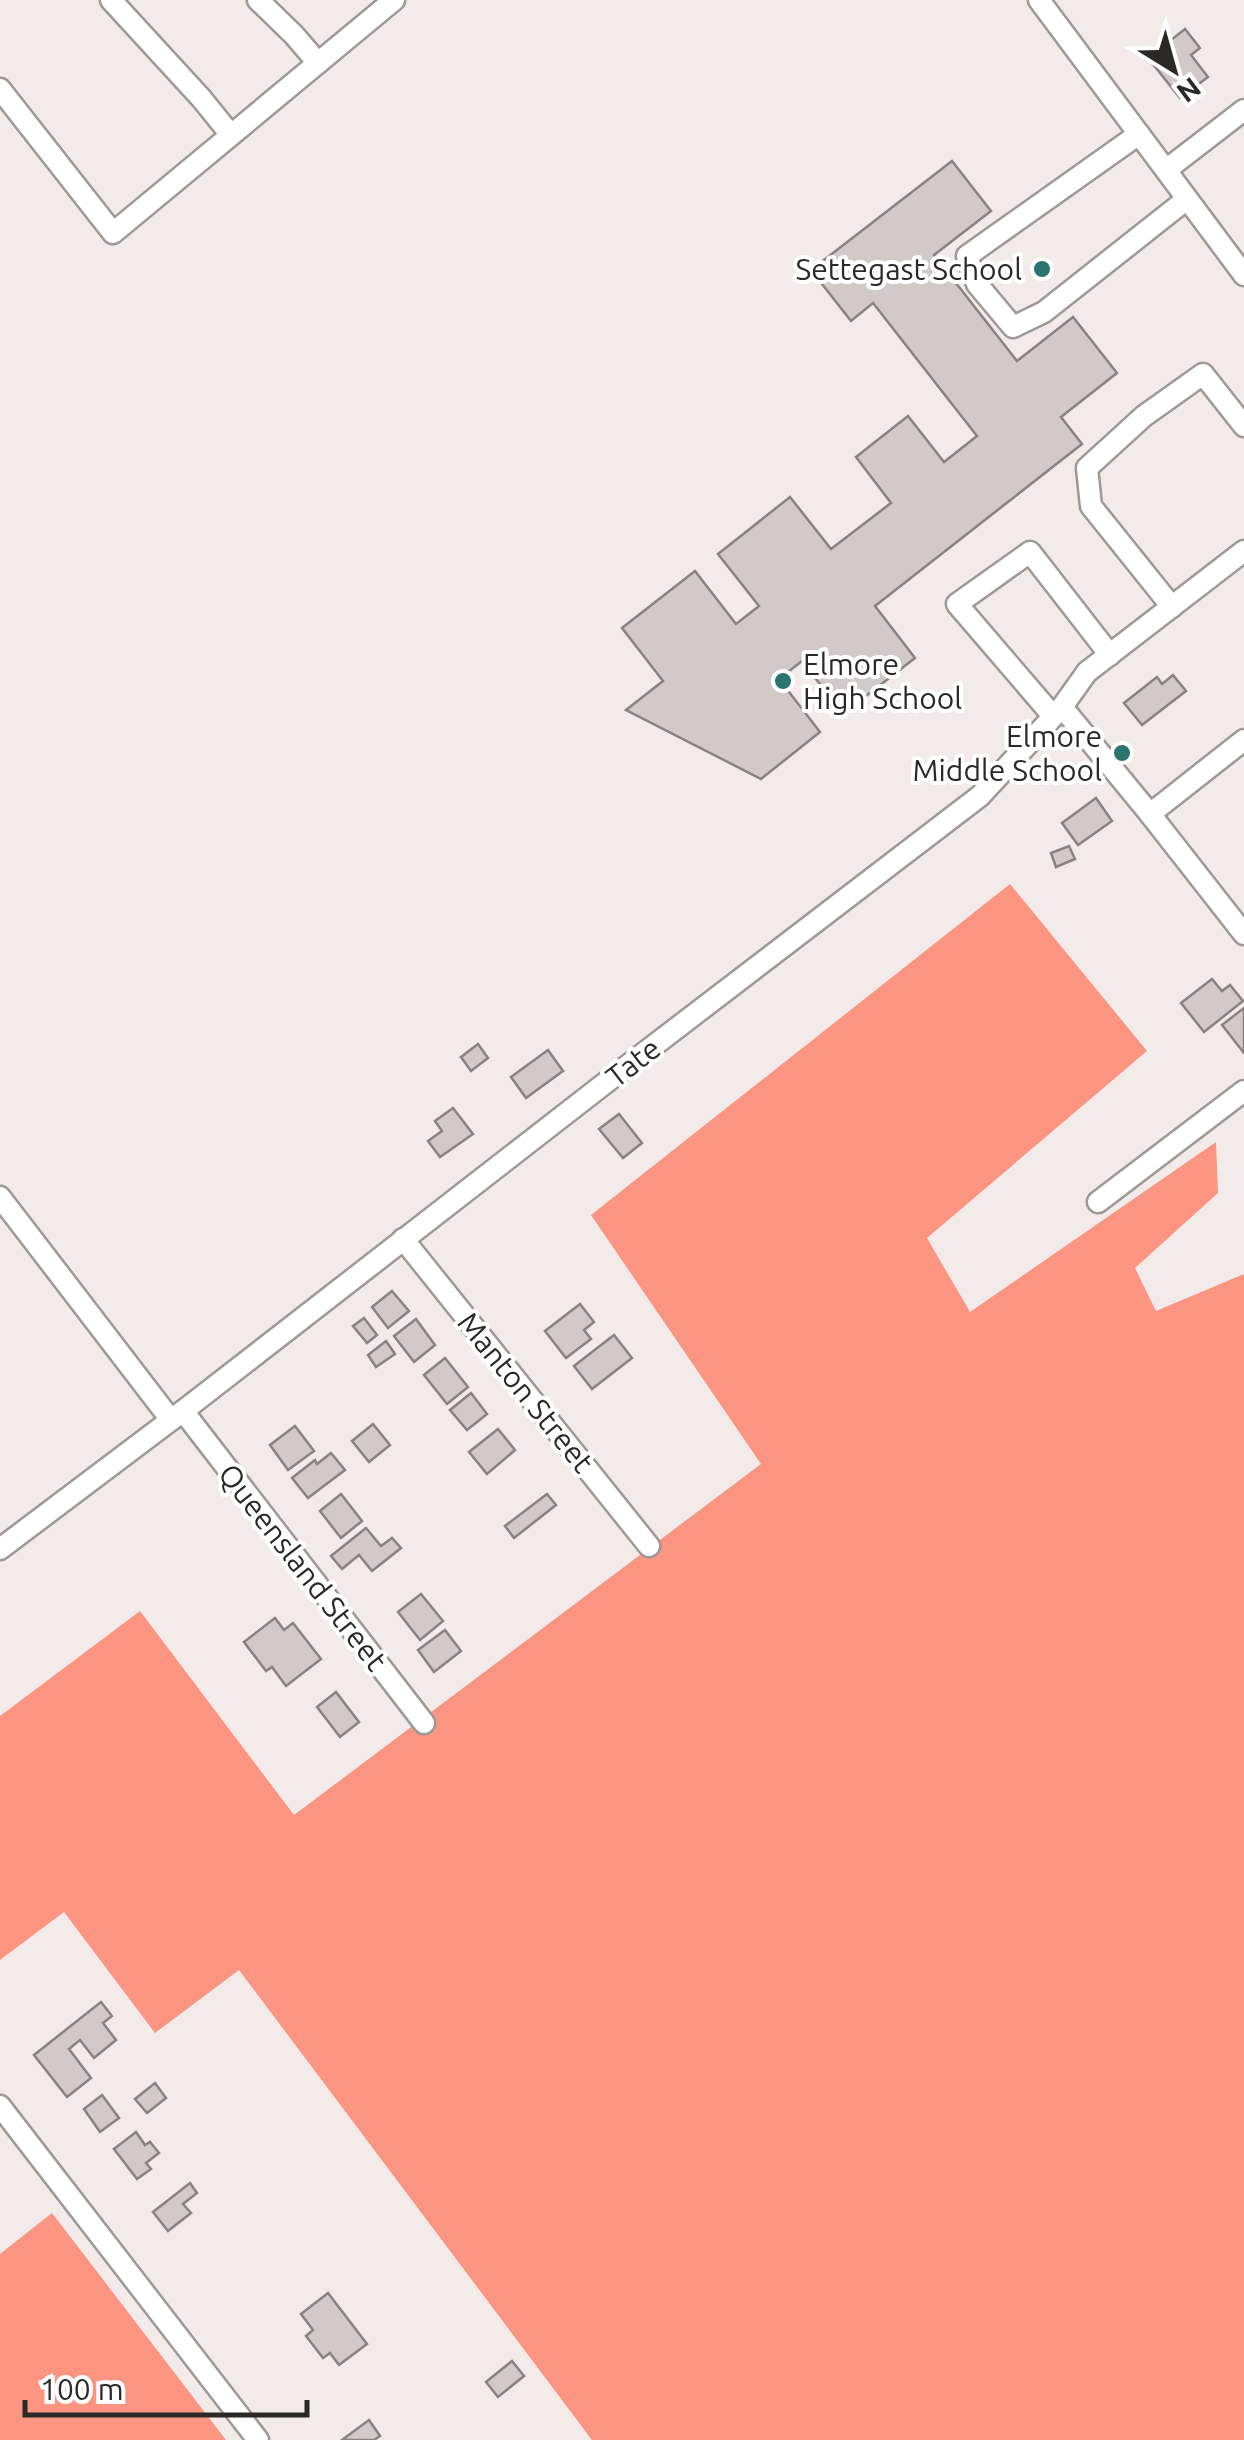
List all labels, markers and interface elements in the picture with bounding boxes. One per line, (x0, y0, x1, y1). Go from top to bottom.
north arrow (1124, 20, 1224, 120)
text: N (1172, 72, 1207, 109)
place label: Settegast School (796, 252, 1022, 286)
marker: Settegast School (1031, 258, 1053, 280)
place label: Elmore High School (803, 647, 962, 715)
marker: Elmore High School (772, 670, 794, 692)
place label: Elmore Middle School (912, 719, 1102, 787)
marker: Elmore Middle School (1111, 742, 1133, 764)
street label: Tate (599, 1030, 667, 1094)
street label: Manton Street (451, 1305, 601, 1479)
street label: Queensland Street (212, 1457, 394, 1677)
scale bar (25, 2355, 308, 2417)
text: 100 m (40, 2372, 124, 2406)

